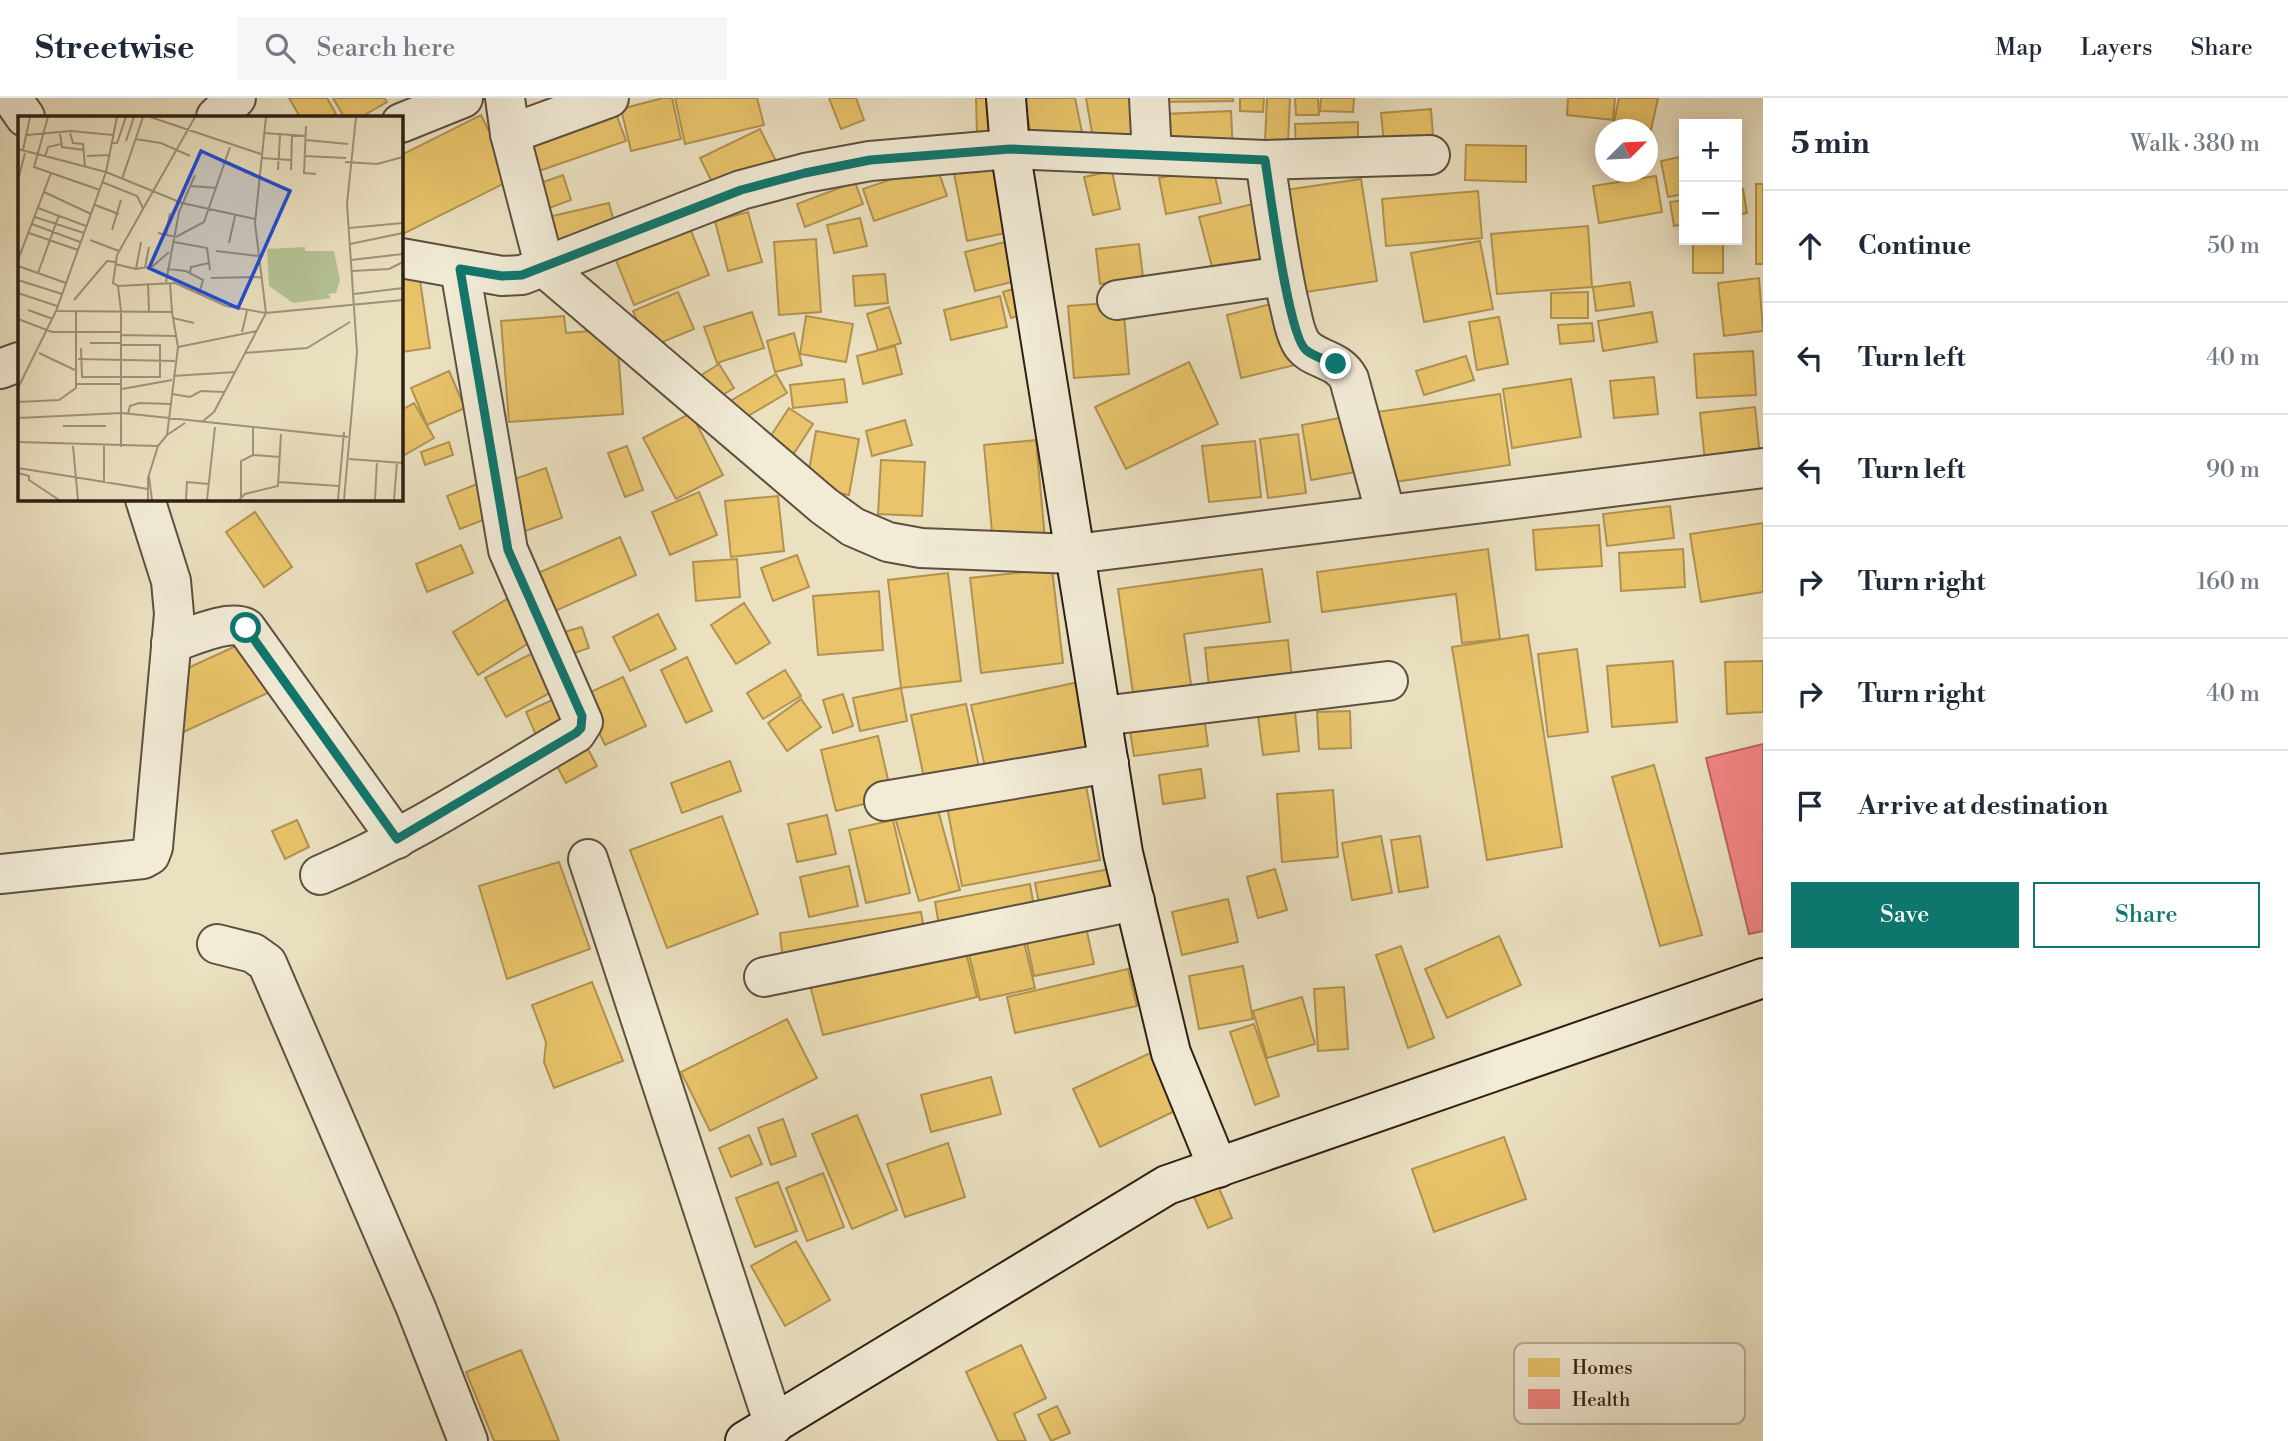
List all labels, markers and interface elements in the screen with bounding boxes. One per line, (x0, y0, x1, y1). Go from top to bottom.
search box (237, 17, 727, 80)
text: Streetwise (35, 28, 195, 69)
icon: search (261, 29, 299, 67)
text: Search here (317, 32, 455, 64)
text: Map (1995, 33, 2042, 63)
text: Layers (2080, 33, 2152, 63)
text: Share (2190, 33, 2253, 63)
inset map (18, 116, 402, 500)
north arrow (1595, 119, 1658, 182)
map controls (1679, 119, 1742, 245)
button: + (1679, 119, 1742, 182)
text: 5 min (1791, 125, 1870, 163)
text: Walk · 380 m (2130, 130, 2260, 158)
button: − (1679, 182, 1742, 245)
icon: ahead (1791, 227, 1829, 265)
text: Continue (1858, 230, 1971, 262)
text: 50 m (2207, 232, 2260, 260)
icon: left (1791, 339, 1829, 377)
text: Turn left (1858, 342, 1966, 374)
text: 40 m (2206, 344, 2260, 372)
route end (1320, 348, 1351, 379)
icon: left (1791, 451, 1829, 489)
text: Turn left (1858, 454, 1966, 486)
text: 90 m (2206, 456, 2260, 484)
icon: right (1791, 563, 1829, 601)
text: Turn right (1858, 566, 1986, 598)
text: 160 m (2197, 568, 2260, 596)
route start (230, 612, 261, 643)
icon: right (1791, 675, 1829, 713)
text: Turn right (1858, 678, 1986, 710)
text: 40 m (2206, 680, 2260, 708)
icon: arrive (1791, 787, 1829, 825)
text: Arrive at destination (1858, 790, 2108, 822)
button: Save (1791, 882, 2019, 948)
button: Share (2033, 882, 2260, 948)
legend (1514, 1343, 1745, 1424)
text: Homes (1572, 1356, 1632, 1380)
text: Health (1572, 1388, 1630, 1412)

